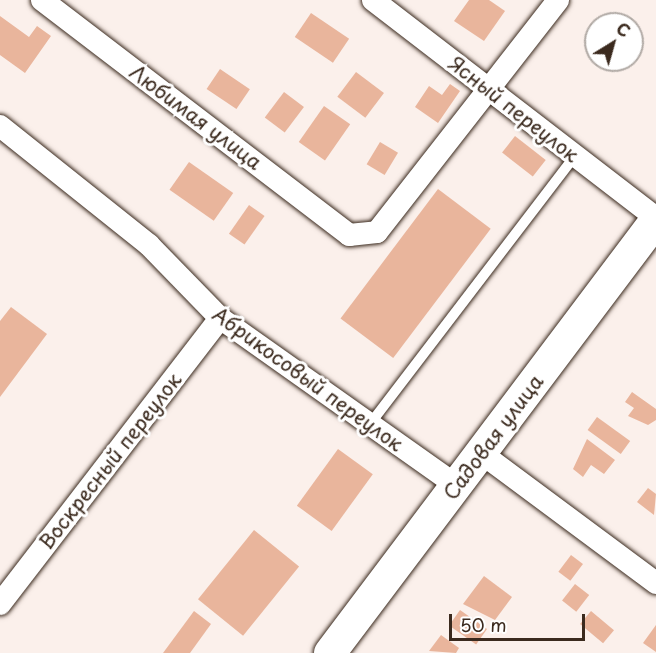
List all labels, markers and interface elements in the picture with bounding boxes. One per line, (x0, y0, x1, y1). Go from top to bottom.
north arrow (584, 12, 644, 72)
text: С (612, 16, 636, 42)
street label: Ясный переулок (444, 51, 584, 167)
street label: Любимая улица (125, 59, 267, 175)
street label: Абрикосовый переулок (208, 302, 408, 456)
street label: Воскресный переулок (34, 368, 186, 554)
street label: Садовая улица (438, 369, 548, 505)
scale bar (452, 602, 588, 640)
text: 50 m (460, 611, 507, 638)

